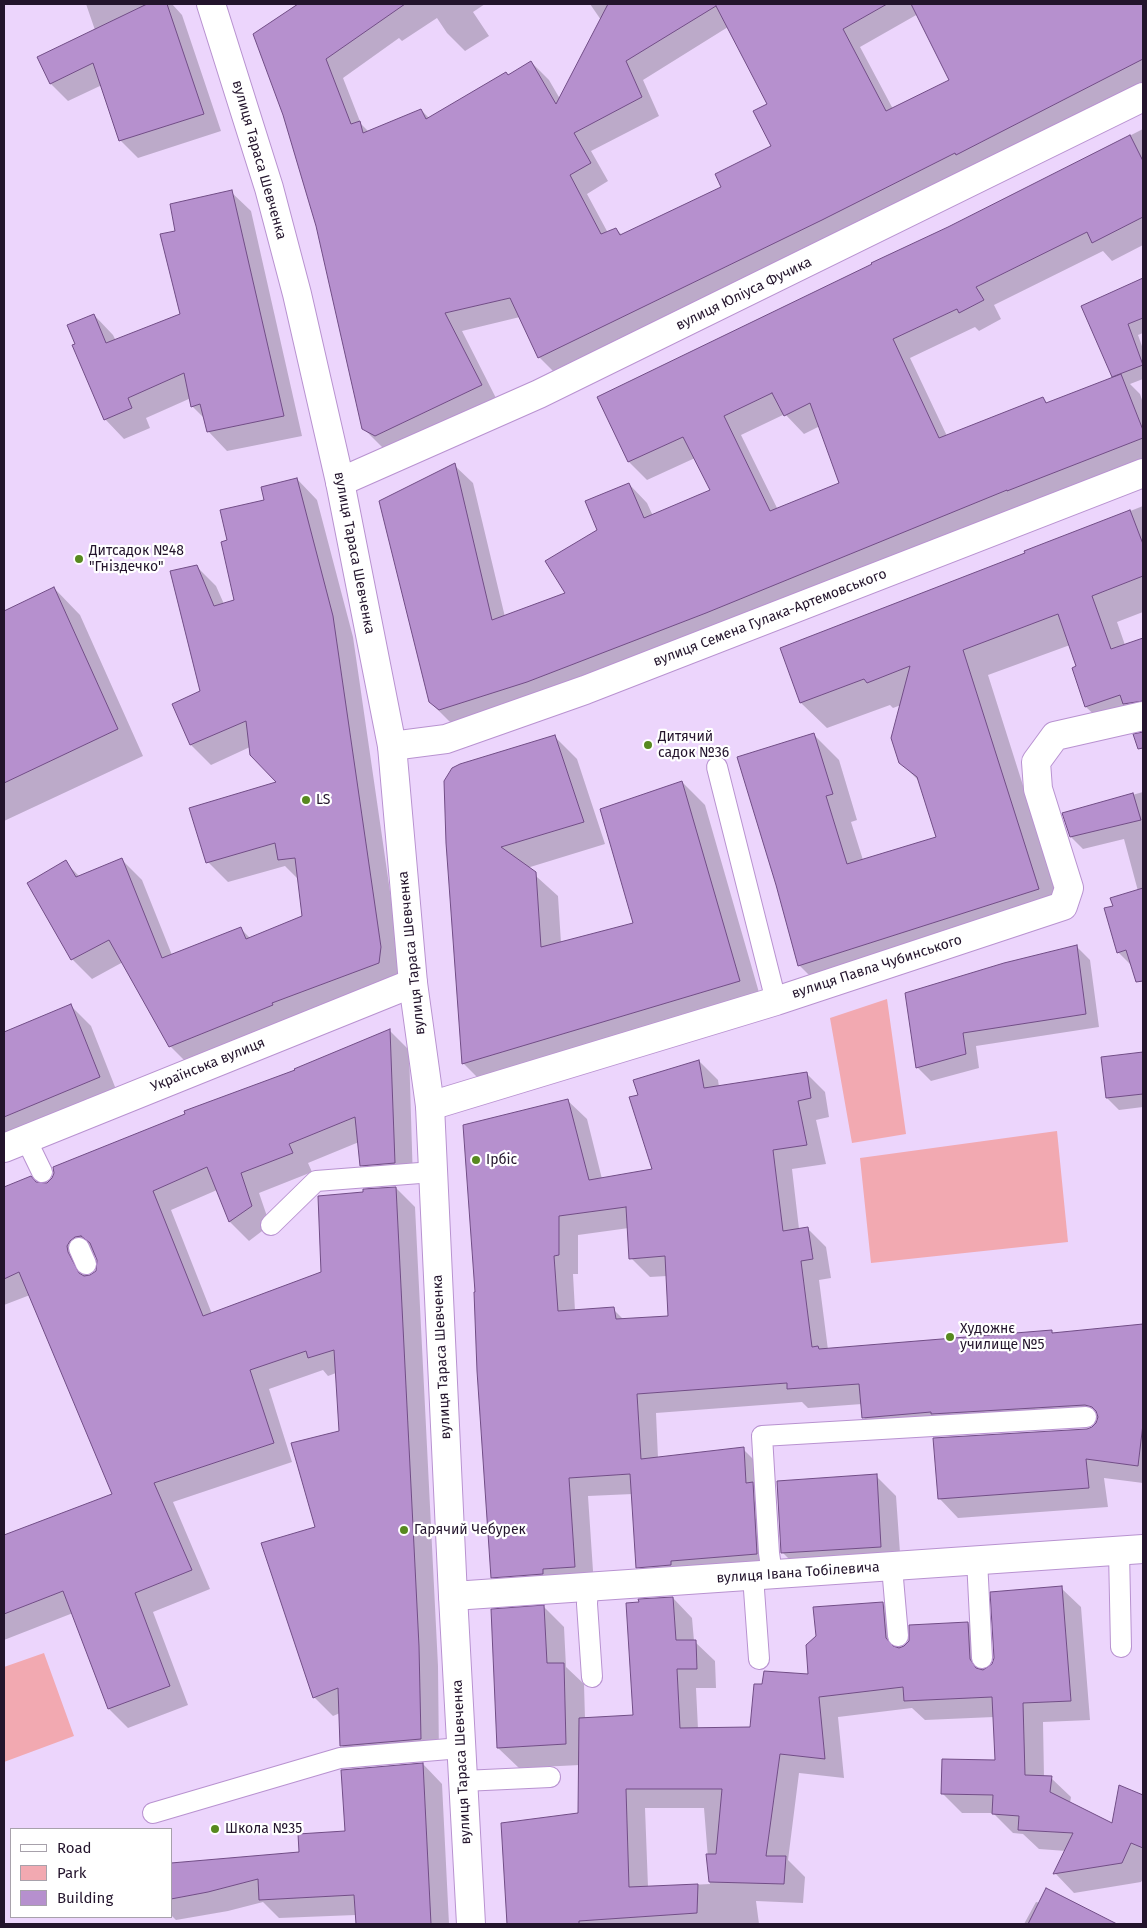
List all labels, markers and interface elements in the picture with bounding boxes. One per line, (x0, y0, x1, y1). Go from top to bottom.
street label: вулиця Тараса Шевченка (228, 78, 290, 242)
street label: вулиця Юліуса Фучика (673, 254, 815, 334)
street label: вулиця Тараса Шевченка (330, 470, 378, 636)
place label: Дитсадок №48 "Гніздечко" (89, 543, 184, 576)
marker: Дитсадок №48 "Гніздечко" (73, 553, 85, 565)
street label: вулиця Семена Гулака-Артемовського (651, 566, 889, 670)
place label: Дитячий садок №36 (658, 729, 729, 762)
marker: Дитячий садок №36 (642, 739, 654, 751)
place label: LS (316, 792, 330, 808)
marker: LS (300, 794, 312, 806)
street label: вулиця Тараса Шевченка (395, 870, 429, 1036)
street label: вулиця Павла Чубинського (790, 932, 964, 1002)
street label: Українська вулиця (149, 1034, 267, 1096)
place label: Ірбіс (486, 1152, 517, 1168)
marker: Ірбіс (470, 1154, 482, 1166)
street label: вулиця Тараса Шевченка (429, 1274, 455, 1440)
place label: Художнє училище №5 (960, 1321, 1045, 1354)
marker: Художнє училище №5 (944, 1331, 956, 1343)
place label: Гарячий Чебурек (414, 1522, 526, 1538)
marker: Гарячий Чебурек (398, 1524, 410, 1536)
street label: вулиця Івана Тобілевича (716, 1559, 880, 1587)
street label: вулиця Тараса Шевченка (449, 1679, 475, 1845)
place label: Школа №35 (225, 1821, 302, 1837)
marker: Школа №35 (209, 1823, 221, 1835)
legend (10, 1828, 172, 1918)
text: Road (57, 1839, 92, 1857)
text: Park (57, 1864, 87, 1882)
text: Building (57, 1889, 113, 1907)

